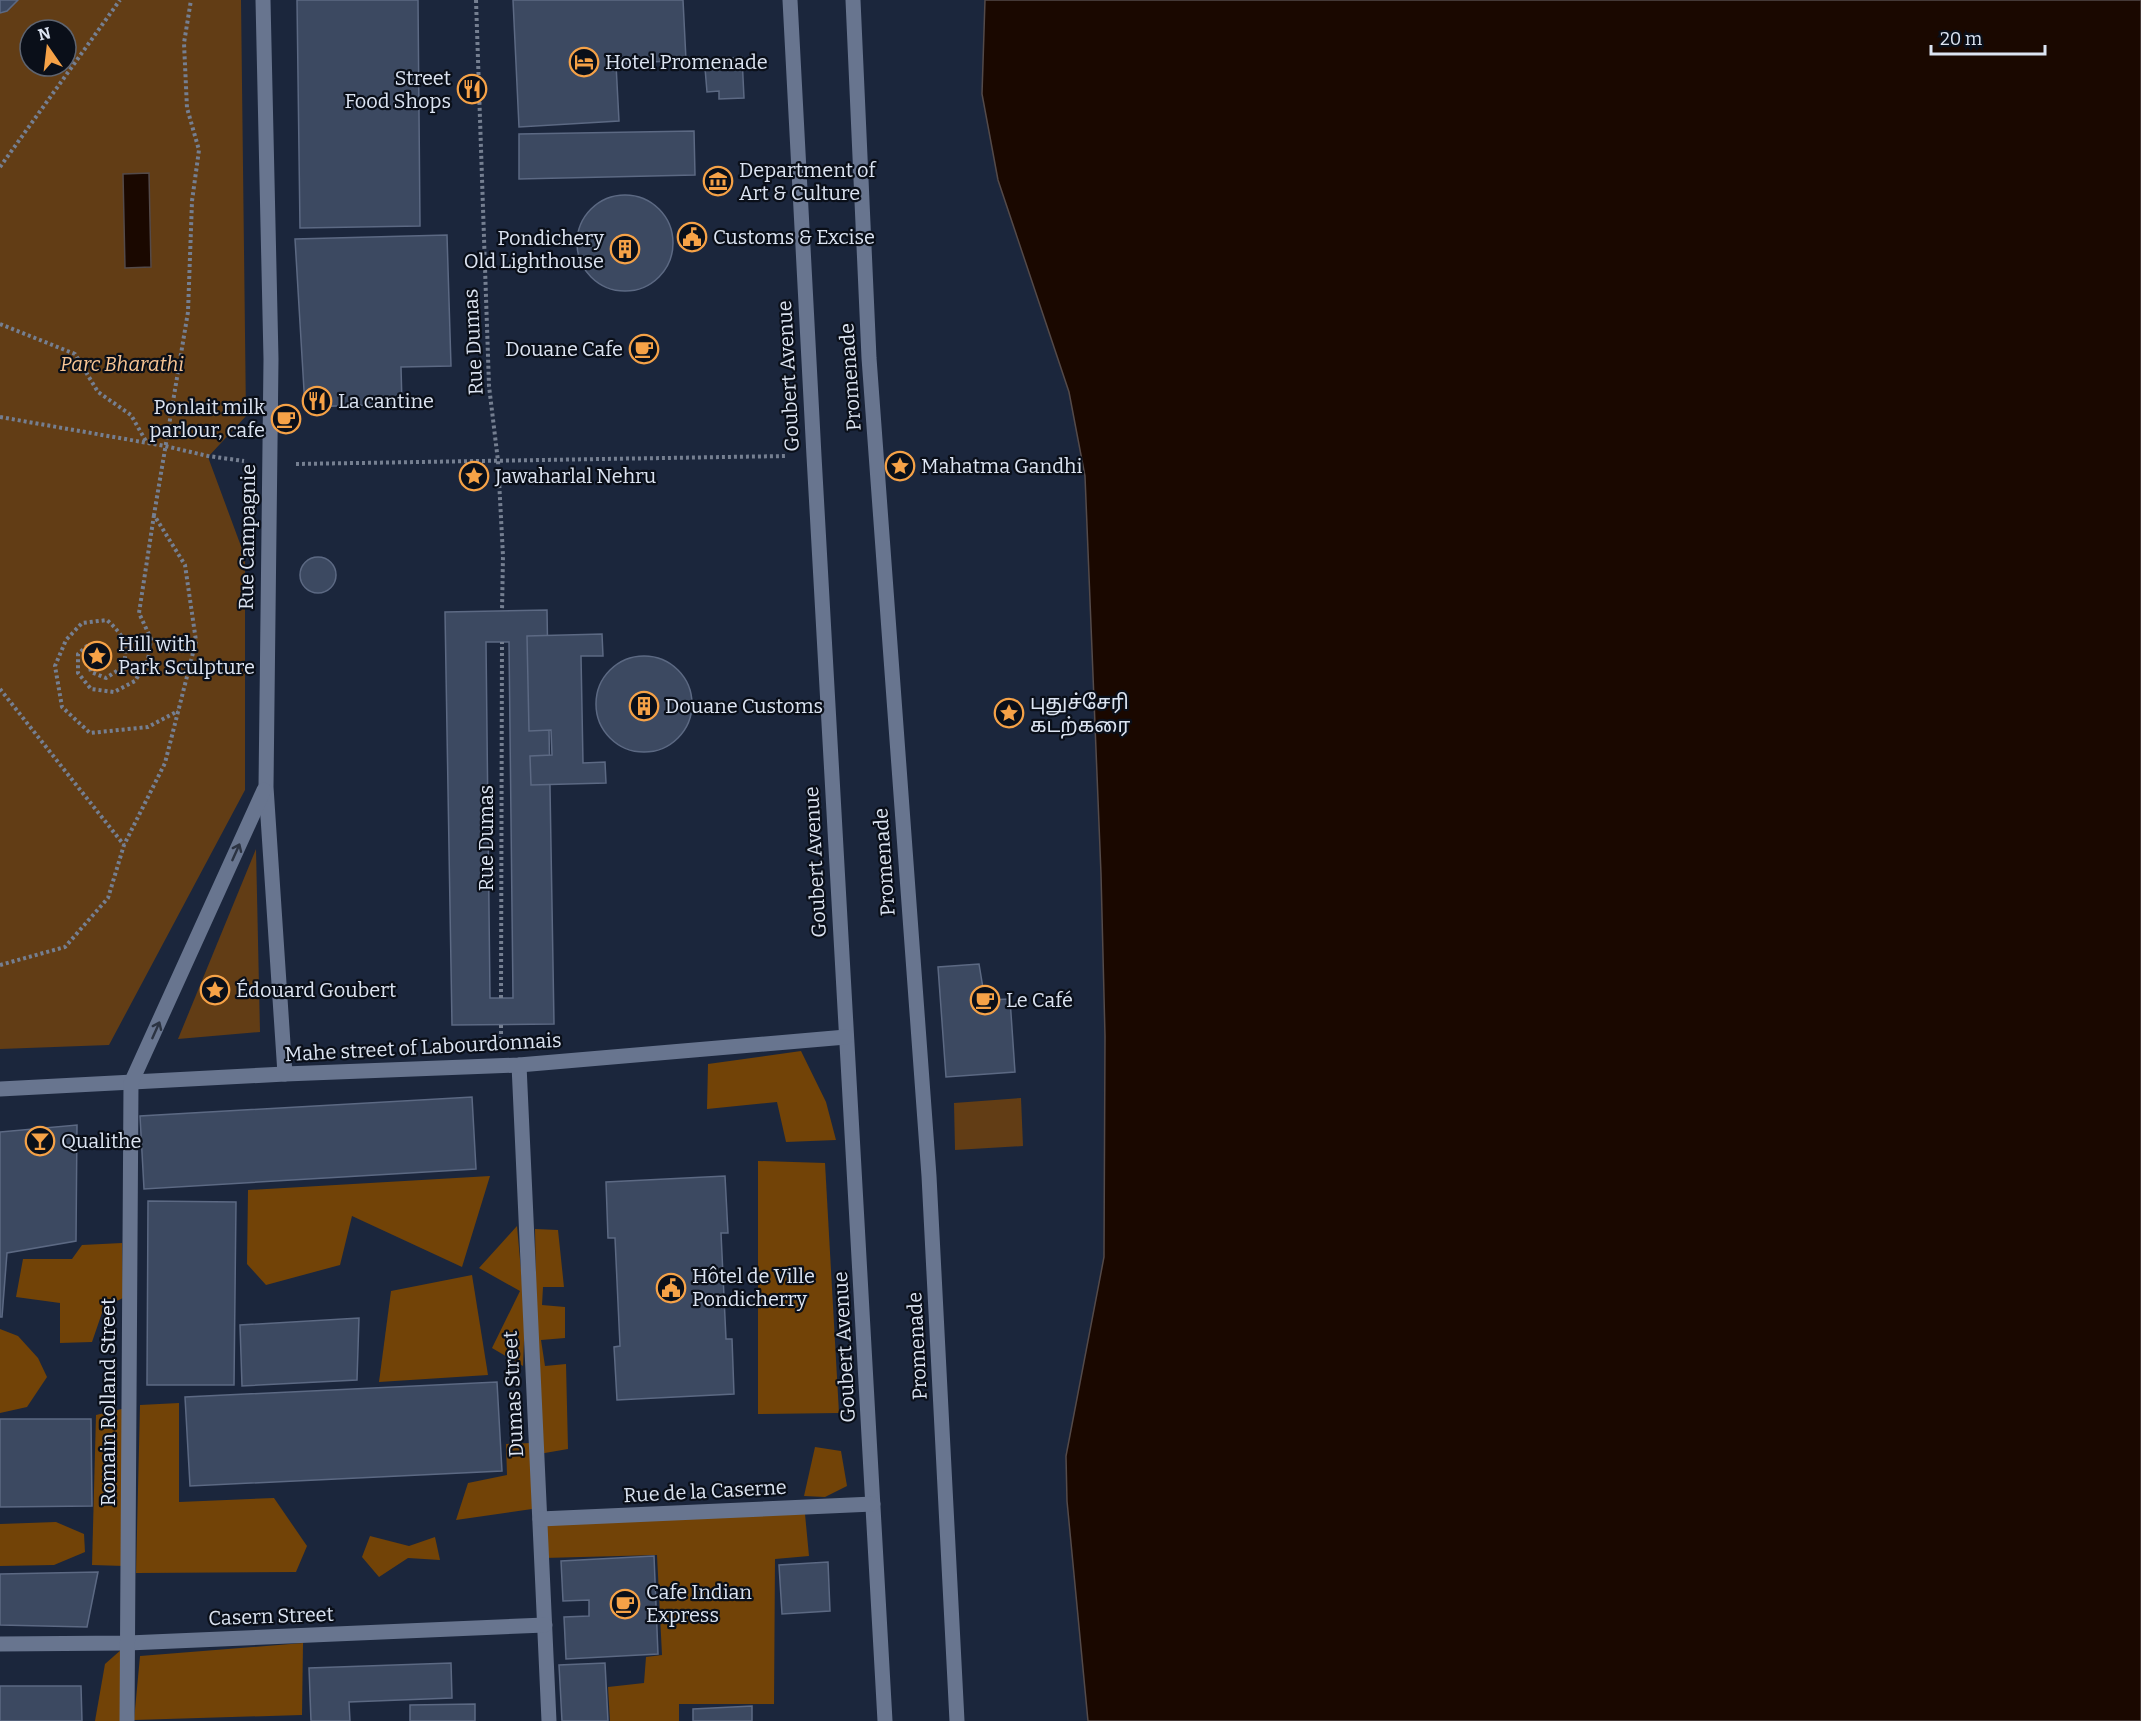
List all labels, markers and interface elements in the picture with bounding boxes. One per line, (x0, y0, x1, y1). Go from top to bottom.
north arrow (18, 18, 78, 78)
scale bar (1931, 18, 2045, 56)
text: N (36, 23, 53, 45)
text: 20 m (1940, 28, 1982, 50)
hotel icon: Hotel Promenade (568, 46, 600, 78)
place label: Hotel Promenade (605, 50, 768, 74)
place label: Street Food Shops (344, 66, 451, 113)
restaurant icon: Street Food Shops (456, 73, 488, 105)
place label: Department of Art & Culture (739, 158, 878, 205)
museum icon: Department of Art & Culture (702, 165, 734, 197)
public building icon: Customs & Excise (676, 221, 708, 253)
place label: Customs & Excise (713, 225, 875, 249)
place label: Pondichery Old Lighthouse (464, 226, 604, 273)
building icon: Pondichery Old Lighthouse (609, 233, 641, 265)
street label: Rue Dumas (458, 288, 488, 396)
street label: Goubert Avenue (772, 300, 804, 452)
street label: Promenade (834, 322, 866, 432)
cafe icon: Douane Cafe (628, 333, 660, 365)
place label: Douane Cafe (505, 337, 623, 361)
park label: Parc Bharathi (60, 352, 184, 376)
restaurant icon: La cantine (301, 385, 333, 417)
place label: La cantine (338, 389, 434, 413)
place label: Ponlait milk parlour, cafe (149, 395, 266, 442)
cafe icon: Ponlait milk parlour, cafe (270, 403, 302, 435)
place icon: Mahatma Gandhi (884, 450, 916, 482)
place label: Mahatma Gandhi (921, 454, 1082, 478)
place icon: Jawaharlal Nehru (458, 460, 490, 492)
street label: Rue Campagnie (234, 464, 260, 610)
place label: Jawaharlal Nehru (494, 464, 656, 488)
place label: Hill with Park Sculpture (118, 632, 255, 679)
place icon: Hill with Park Sculpture (81, 640, 113, 672)
building icon: Douane Customs (628, 690, 660, 722)
place label: புதுச்சேரி கடற்கரை (1030, 690, 1130, 739)
place label: Douane Customs (665, 694, 823, 718)
place icon: புதுச்சேரி கடற்கரை (993, 697, 1025, 729)
street label: Rue Dumas (474, 785, 498, 891)
street label: Goubert Avenue (799, 786, 831, 938)
street label: Promenade (868, 807, 900, 917)
one-way arrow (231, 844, 242, 862)
place icon: Édouard Goubert (199, 974, 231, 1006)
place label: Édouard Goubert (236, 978, 396, 1002)
cafe icon: Le Café (969, 984, 1001, 1016)
place label: Le Café (1006, 988, 1073, 1012)
one-way arrow (150, 1021, 162, 1039)
street label: Mahe street of Labourdonnais (284, 1028, 562, 1066)
bar icon: Qualithe (24, 1125, 56, 1157)
place label: Qualithe (61, 1129, 141, 1153)
place label: Hôtel de Ville Pondicherry (692, 1264, 815, 1311)
street label: Goubert Avenue (828, 1271, 860, 1423)
public building icon: Hôtel de Ville Pondicherry (655, 1272, 687, 1304)
street label: Promenade (902, 1291, 932, 1401)
street label: Romain Rolland Street (96, 1298, 120, 1506)
street label: Dumas Street (498, 1330, 528, 1458)
street label: Rue de la Caserne (623, 1475, 787, 1507)
place label: Cafe Indian Express (646, 1580, 752, 1627)
cafe icon: Cafe Indian Express (609, 1588, 641, 1620)
street label: Casern Street (208, 1602, 334, 1630)

